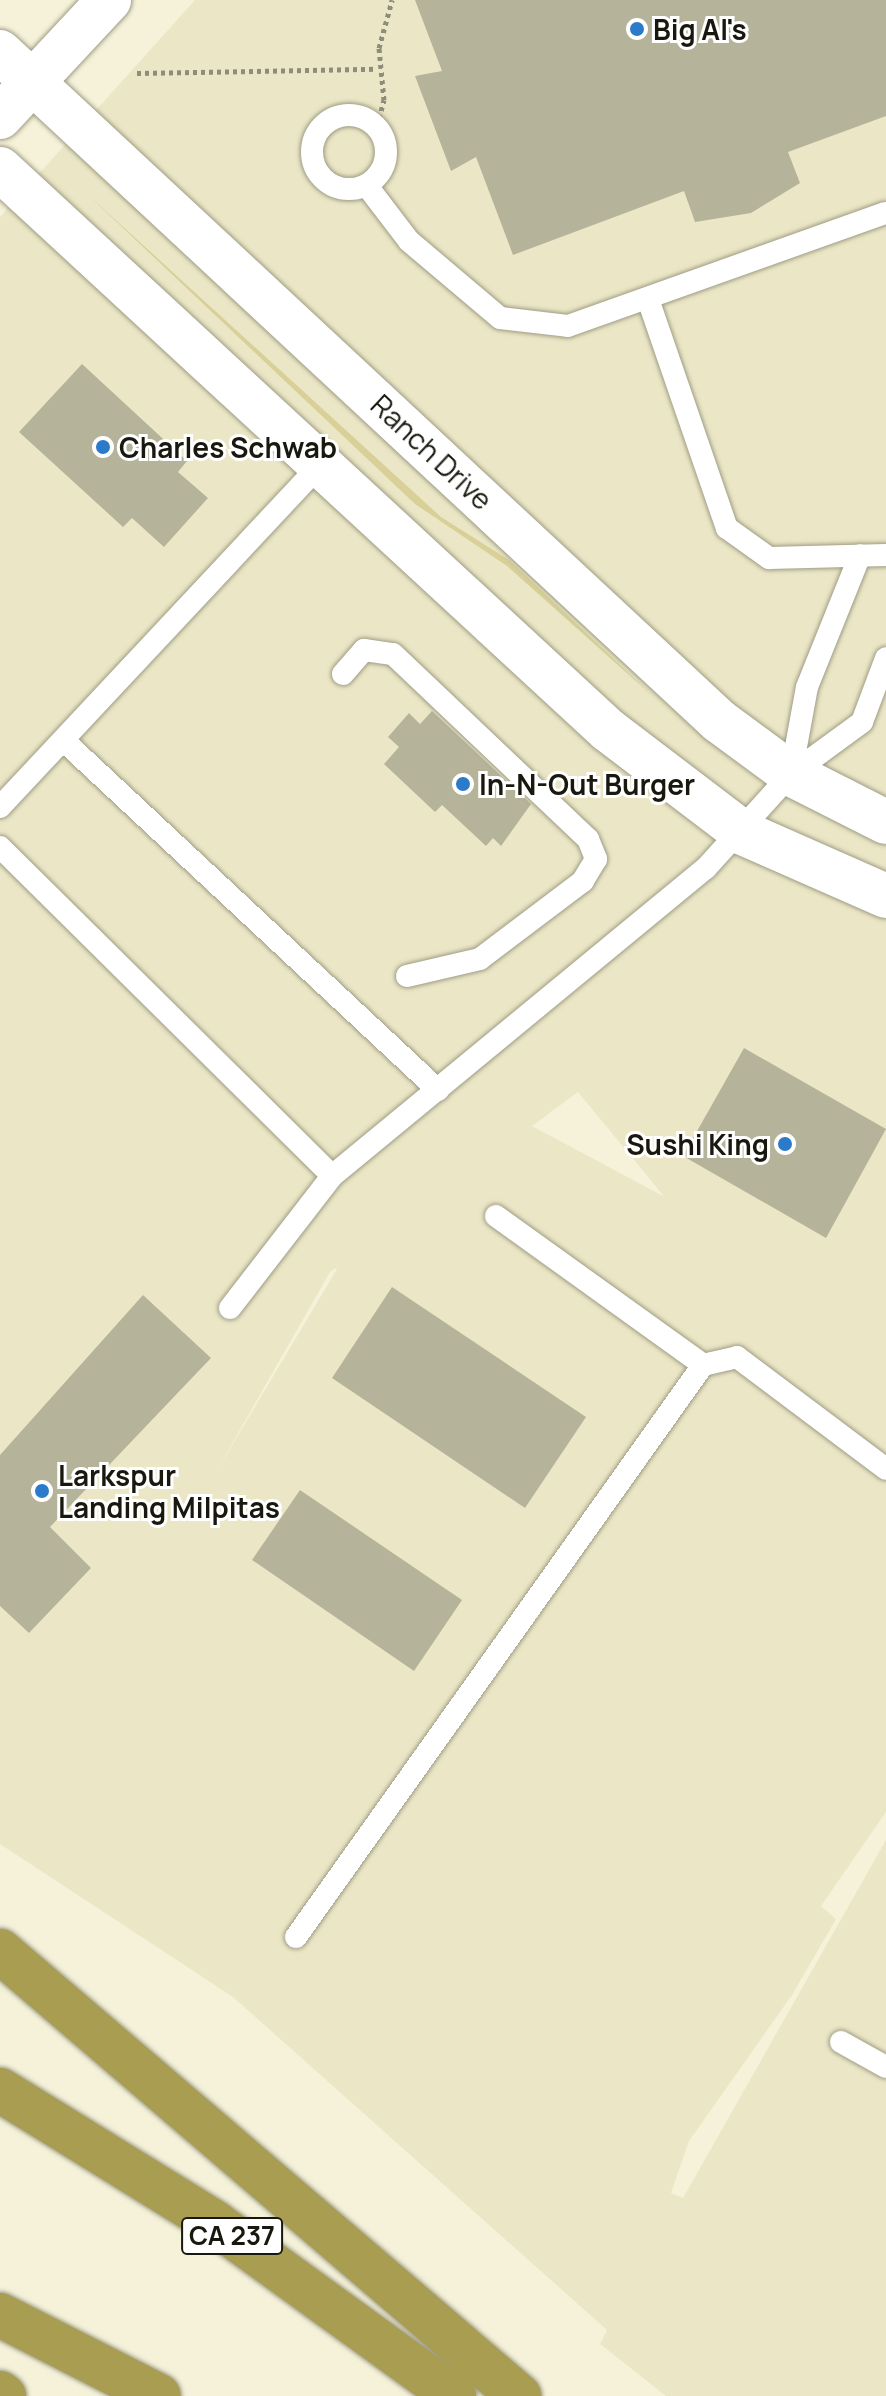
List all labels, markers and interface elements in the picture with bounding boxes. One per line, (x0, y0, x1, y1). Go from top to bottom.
place label: Big Al's (653, 12, 747, 46)
marker: Big Al's (628, 20, 646, 38)
street label: Ranch Drive (365, 388, 499, 516)
place label: Charles Schwab (119, 430, 337, 464)
marker: Charles Schwab (94, 438, 112, 456)
place label: In-N-Out Burger (479, 767, 695, 801)
marker: In-N-Out Burger (454, 775, 472, 793)
place label: Sushi King (626, 1127, 769, 1161)
marker: Sushi King (776, 1135, 794, 1153)
place label: Larkspur Landing Milpitas (58, 1458, 280, 1524)
marker: Larkspur Landing Milpitas (33, 1482, 51, 1500)
road number: CA 237 (180, 2214, 284, 2258)

